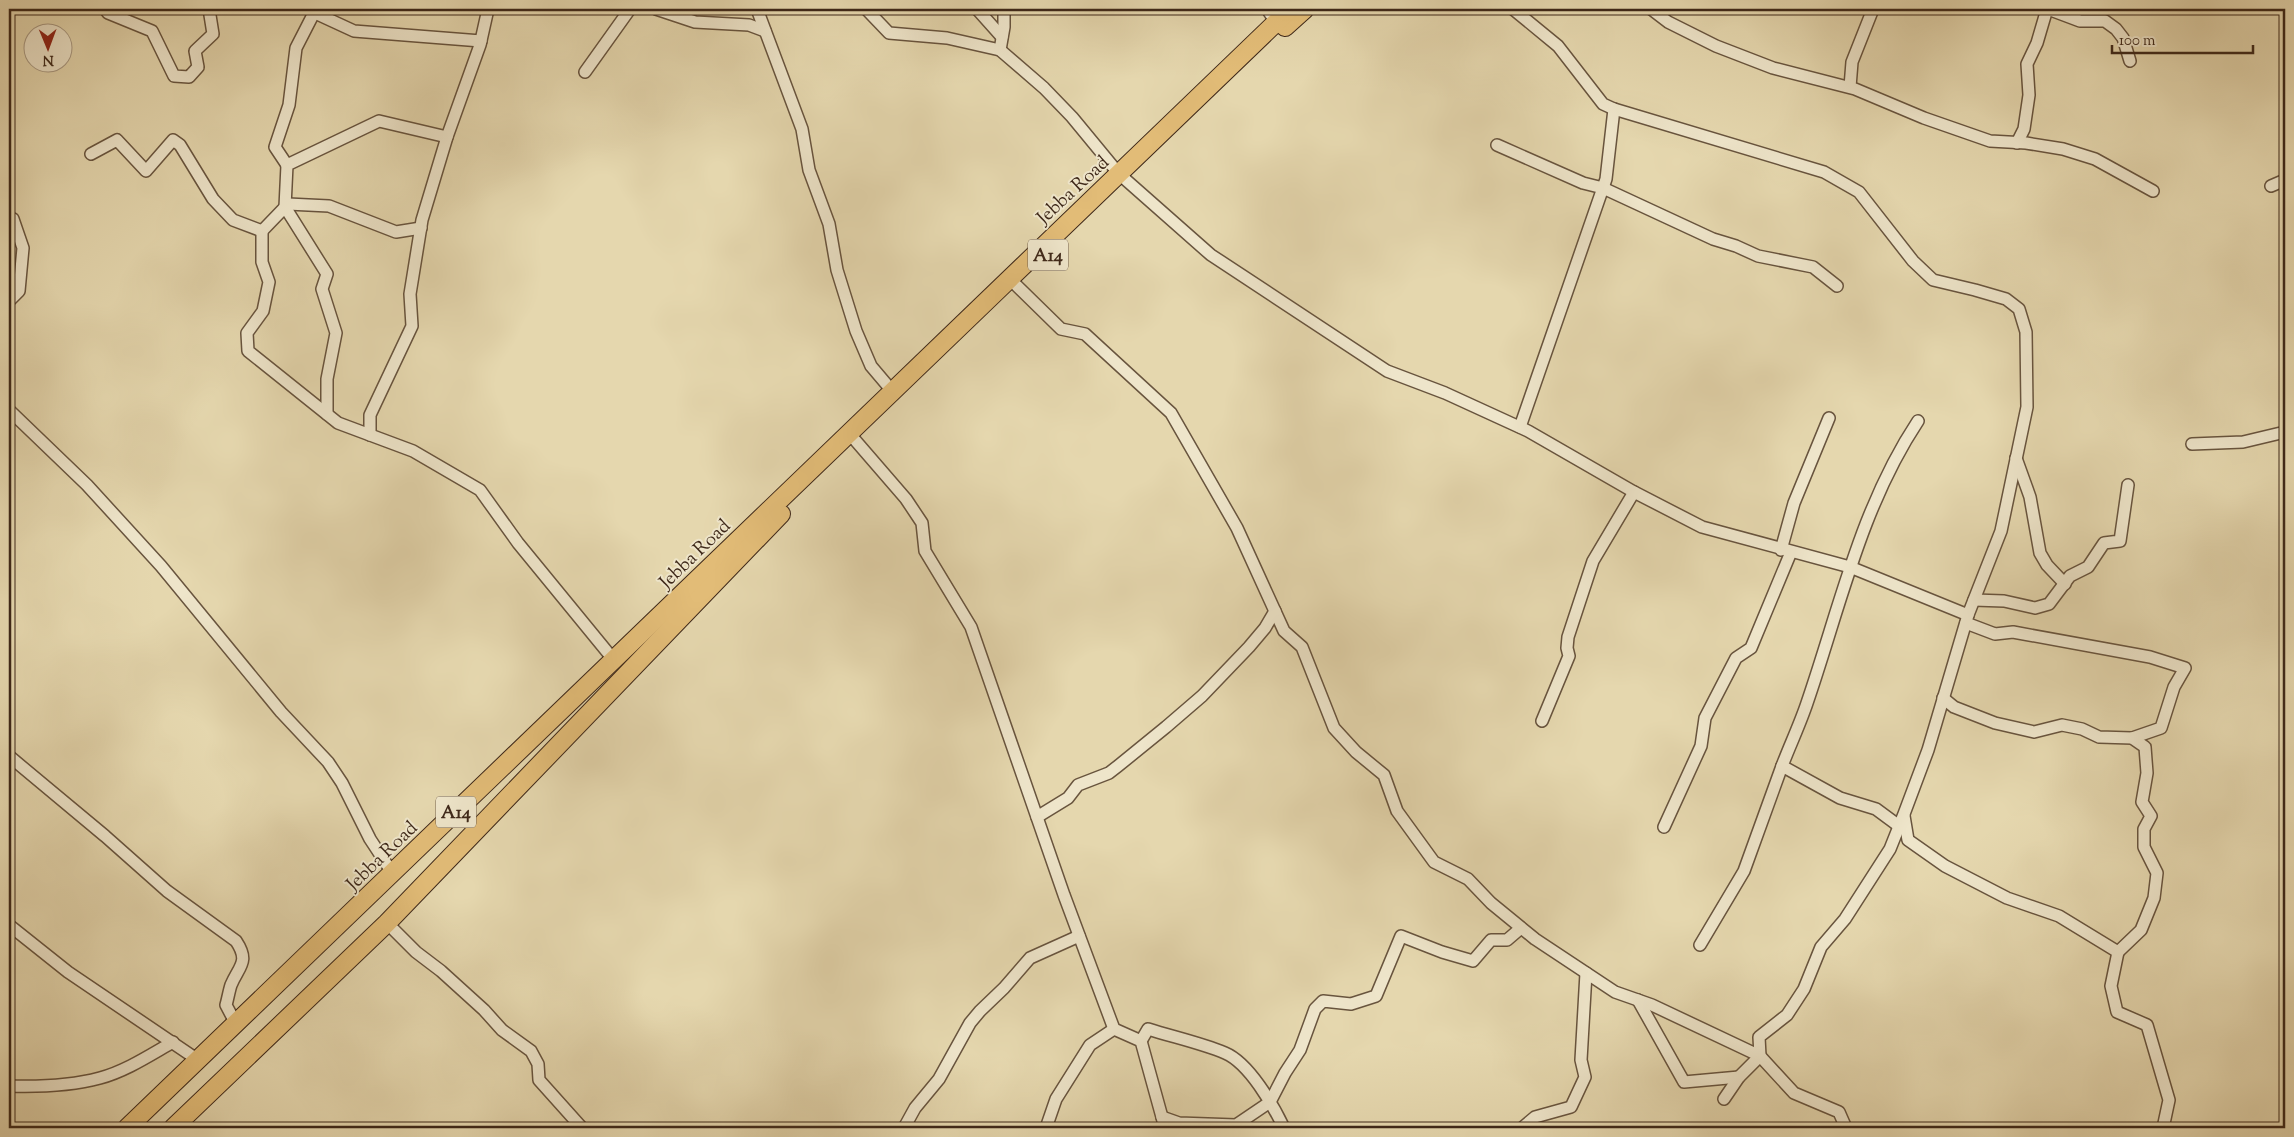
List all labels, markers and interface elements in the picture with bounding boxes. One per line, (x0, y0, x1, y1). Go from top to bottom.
north arrow (22, 22, 72, 72)
scale bar (2112, 22, 2253, 54)
text: 100 m (2119, 31, 2156, 52)
text: N (42, 49, 54, 69)
street label: Jebba Road (1031, 150, 1116, 232)
road number: A14 (1028, 240, 1068, 270)
street label: Jebba Road (653, 514, 738, 597)
road number: A14 (436, 796, 476, 828)
street label: Jebba Road (340, 816, 425, 899)

